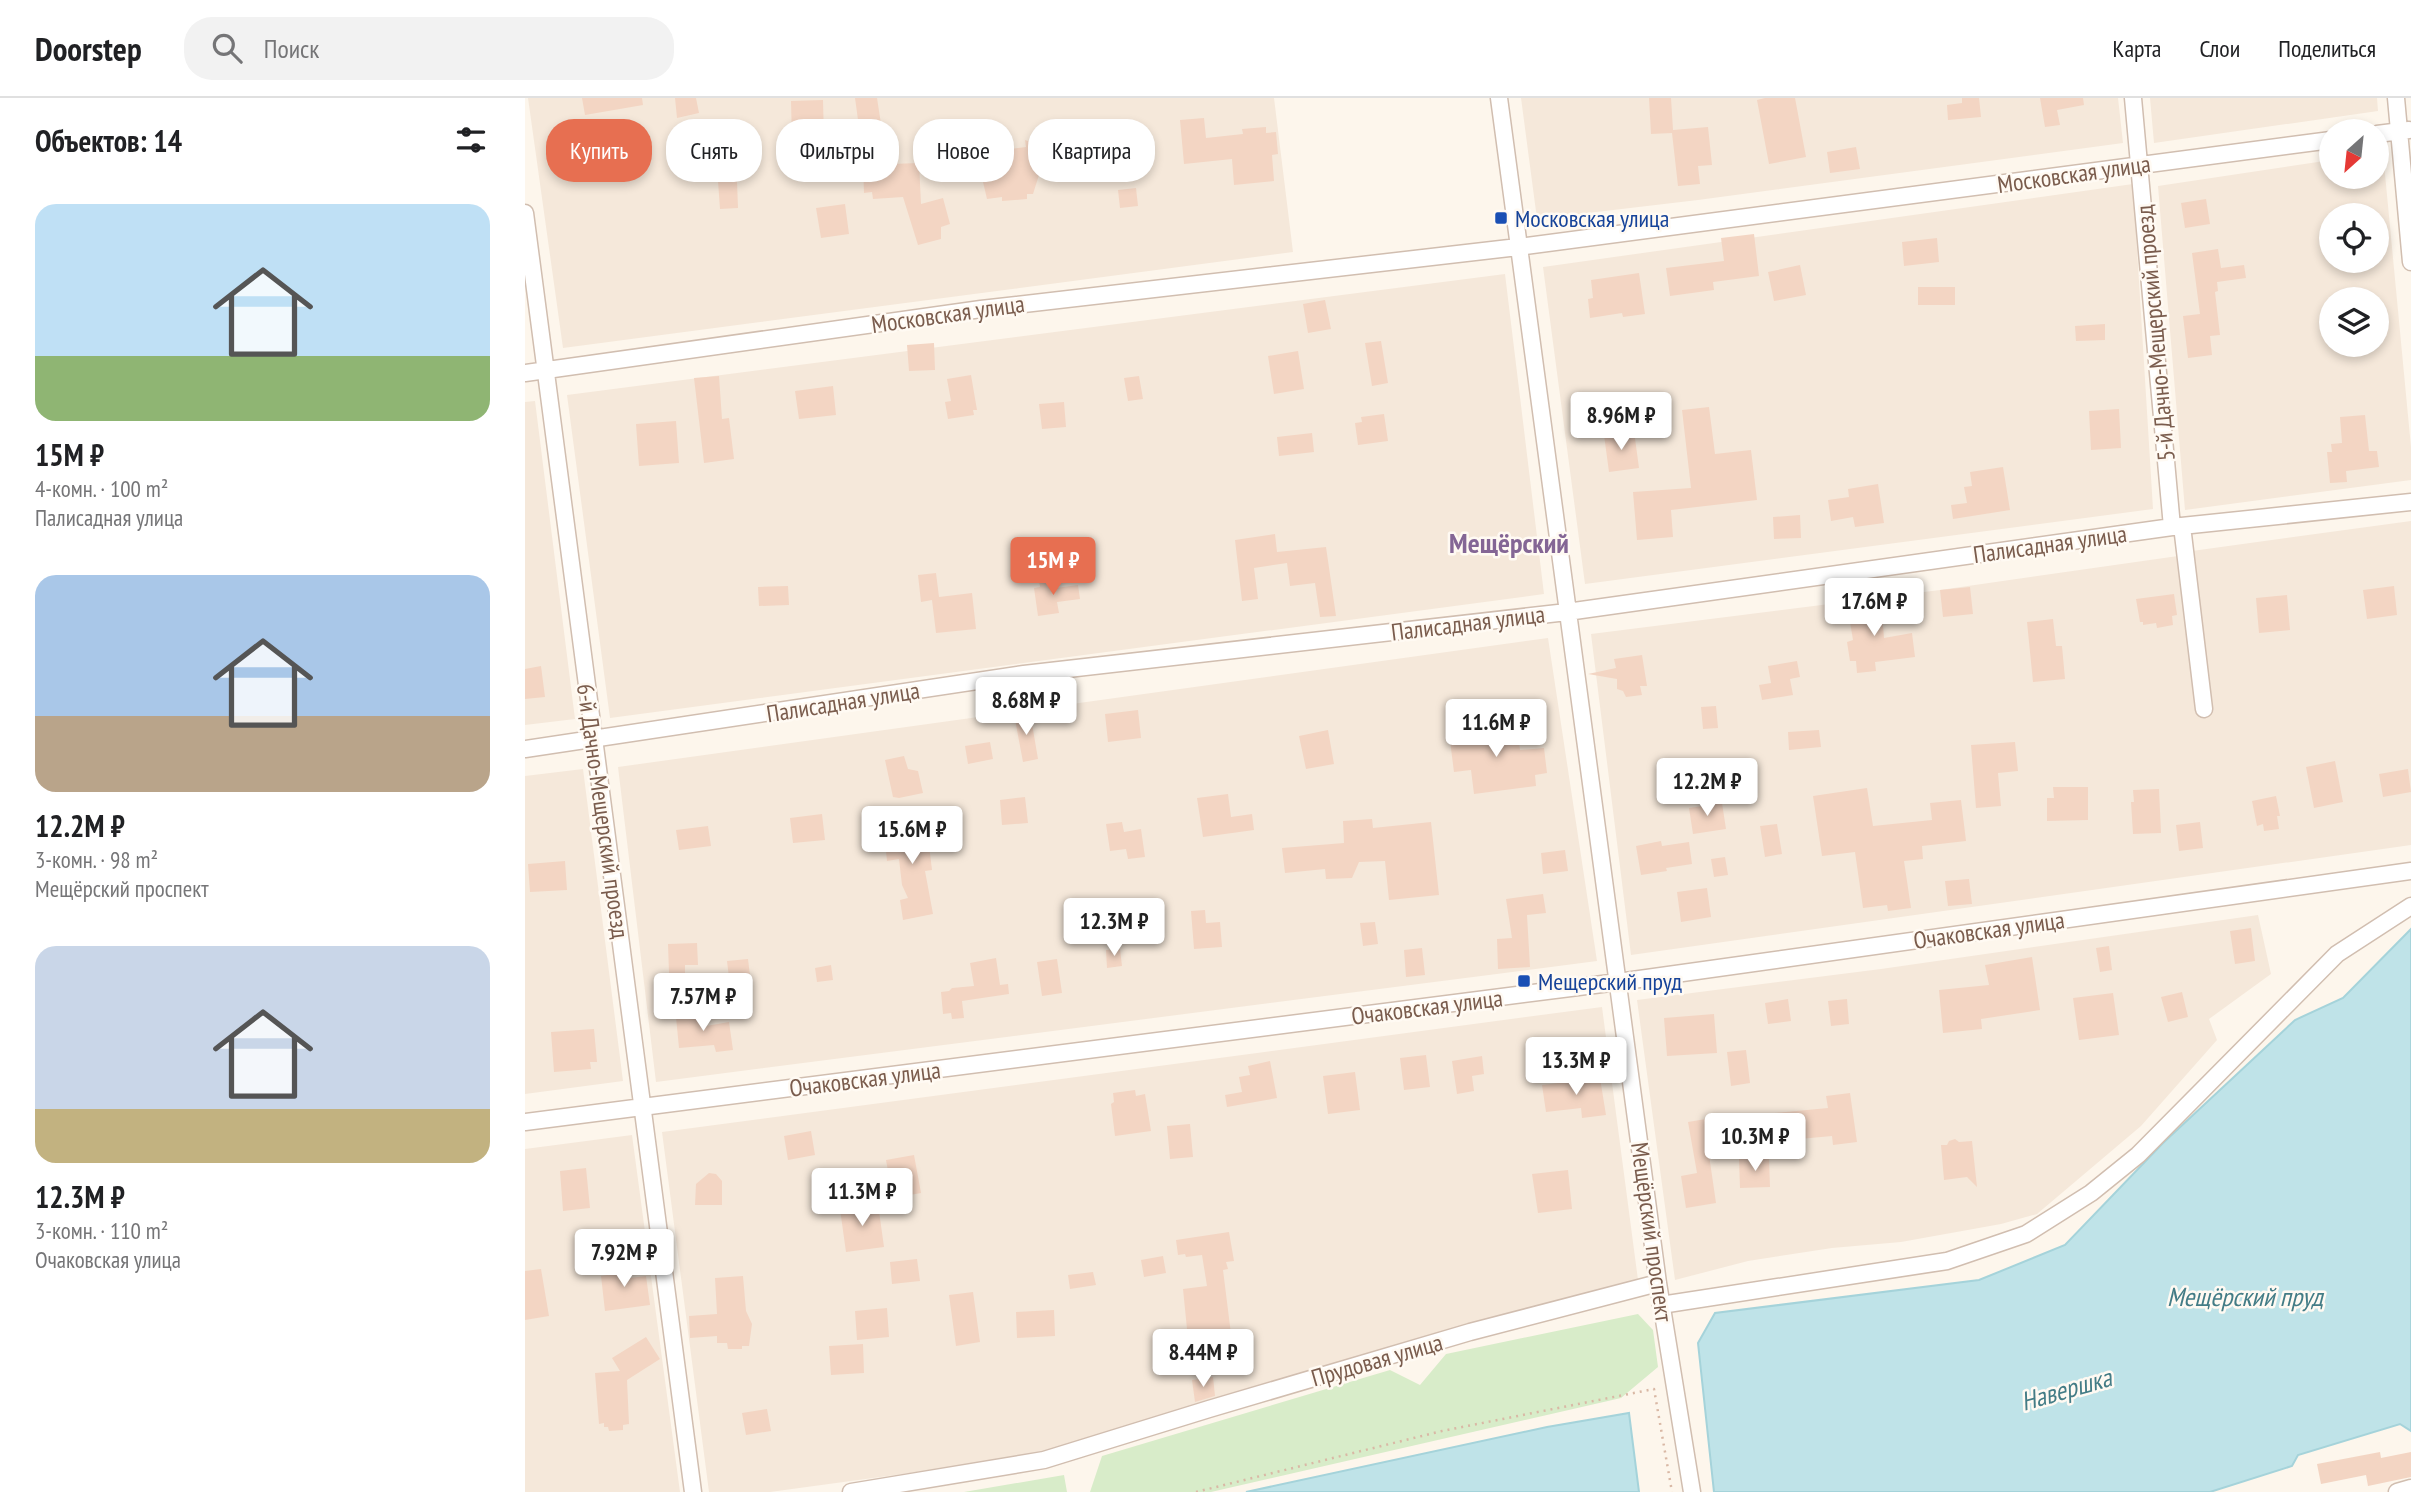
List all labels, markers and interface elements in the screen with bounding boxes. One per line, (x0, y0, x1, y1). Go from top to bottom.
search box (184, 17, 674, 80)
text: Doorstep (35, 27, 142, 70)
icon: search (208, 29, 246, 67)
text: Поиск (264, 32, 319, 65)
text: Карта (2113, 33, 2161, 64)
text: Слои (2199, 33, 2240, 64)
text: Поделиться (2278, 33, 2376, 64)
chip: Купить (546, 119, 652, 182)
chip: Снять (666, 119, 762, 182)
chip: Фильтры (776, 119, 899, 182)
chip: Новое (913, 119, 1014, 182)
chip: Квартира (1028, 119, 1155, 182)
north arrow (2319, 119, 2389, 189)
map controls (2319, 119, 2389, 357)
text: Объектов: 14 (35, 121, 182, 160)
icon: filters (452, 121, 490, 159)
street label: Московская улица (1995, 148, 2153, 200)
place label: Московская улица (1515, 203, 1669, 234)
street label: 5-й Дачно-Мещерский проезд (2128, 203, 2182, 462)
button: locate (2319, 203, 2389, 273)
marker: Московская улица (1493, 210, 1509, 226)
icon: home (200, 249, 326, 375)
button: layers (2319, 287, 2389, 357)
street label: Московская улица (869, 288, 1027, 340)
pin: 8.96M ₽ (1556, 392, 1686, 452)
text: 8.96M ₽ (1587, 400, 1655, 429)
text: 15M ₽ (35, 435, 104, 474)
text: 4-комн. · 100 m² (35, 474, 168, 503)
text: Палисадная улица (35, 503, 183, 532)
street label: Палисадная улица (1971, 518, 2129, 570)
district label: Мещёрский (1449, 524, 1569, 561)
pin: 15M ₽ (1004, 538, 1102, 597)
text: 15M ₽ (1027, 545, 1079, 574)
pin: 17.6M ₽ (1809, 578, 1939, 638)
text: 17.6M ₽ (1841, 586, 1907, 615)
street label: Палисадная улица (1389, 598, 1547, 648)
icon: home (200, 620, 326, 746)
street label: Палисадная улица (764, 675, 922, 729)
pin: 8.68M ₽ (961, 678, 1091, 737)
street label: 6-й Дачно-Мещерский проезд (570, 682, 636, 941)
text: 8.68M ₽ (992, 685, 1060, 714)
pin: 11.6M ₽ (1431, 700, 1561, 759)
text: 11.6M ₽ (1462, 707, 1530, 736)
pin: 12.2M ₽ (1642, 758, 1772, 818)
text: 12.2M ₽ (1673, 766, 1741, 795)
text: 12.2M ₽ (35, 806, 125, 845)
pin: 15.6M ₽ (847, 806, 977, 866)
text: 15.6M ₽ (878, 814, 946, 843)
text: 3-комн. · 98 m² (35, 845, 158, 874)
text: Мещёрский проспект (35, 874, 209, 903)
pin: 12.3M ₽ (1049, 898, 1179, 958)
street label: Очаковская улица (1911, 904, 2067, 956)
text: 12.3M ₽ (1080, 906, 1148, 935)
place label: Мещерский пруд (1538, 966, 1682, 997)
marker: Мещерский пруд (1516, 973, 1532, 989)
pin: 7.57M ₽ (638, 974, 768, 1033)
text: 7.57M ₽ (670, 981, 736, 1010)
street label: Очаковская улица (1350, 982, 1504, 1032)
icon: home (200, 991, 326, 1117)
pin: 13.3M ₽ (1511, 1038, 1641, 1097)
text: 13.3M ₽ (1542, 1045, 1610, 1074)
street label: Очаковская улица (788, 1054, 942, 1104)
pin: 10.3M ₽ (1690, 1114, 1820, 1173)
text: 10.3M ₽ (1721, 1121, 1789, 1150)
street label: Мещёрский проспект (1624, 1140, 1680, 1324)
pin: 11.3M ₽ (797, 1168, 927, 1228)
text: 11.3M ₽ (828, 1176, 896, 1205)
text: 12.3M ₽ (35, 1177, 125, 1216)
text: 3-комн. · 110 m² (35, 1216, 168, 1245)
pin: 7.92M ₽ (559, 1230, 689, 1289)
text: 7.92M ₽ (591, 1237, 657, 1266)
text: Очаковская улица (35, 1245, 181, 1274)
water label: Мещёрский пруд (2167, 1280, 2325, 1313)
street label: Прудовая улица (1308, 1326, 1446, 1394)
pin: 8.44M ₽ (1138, 1330, 1268, 1389)
text: 8.44M ₽ (1169, 1337, 1237, 1366)
water label: Навершка (2017, 1360, 2117, 1418)

